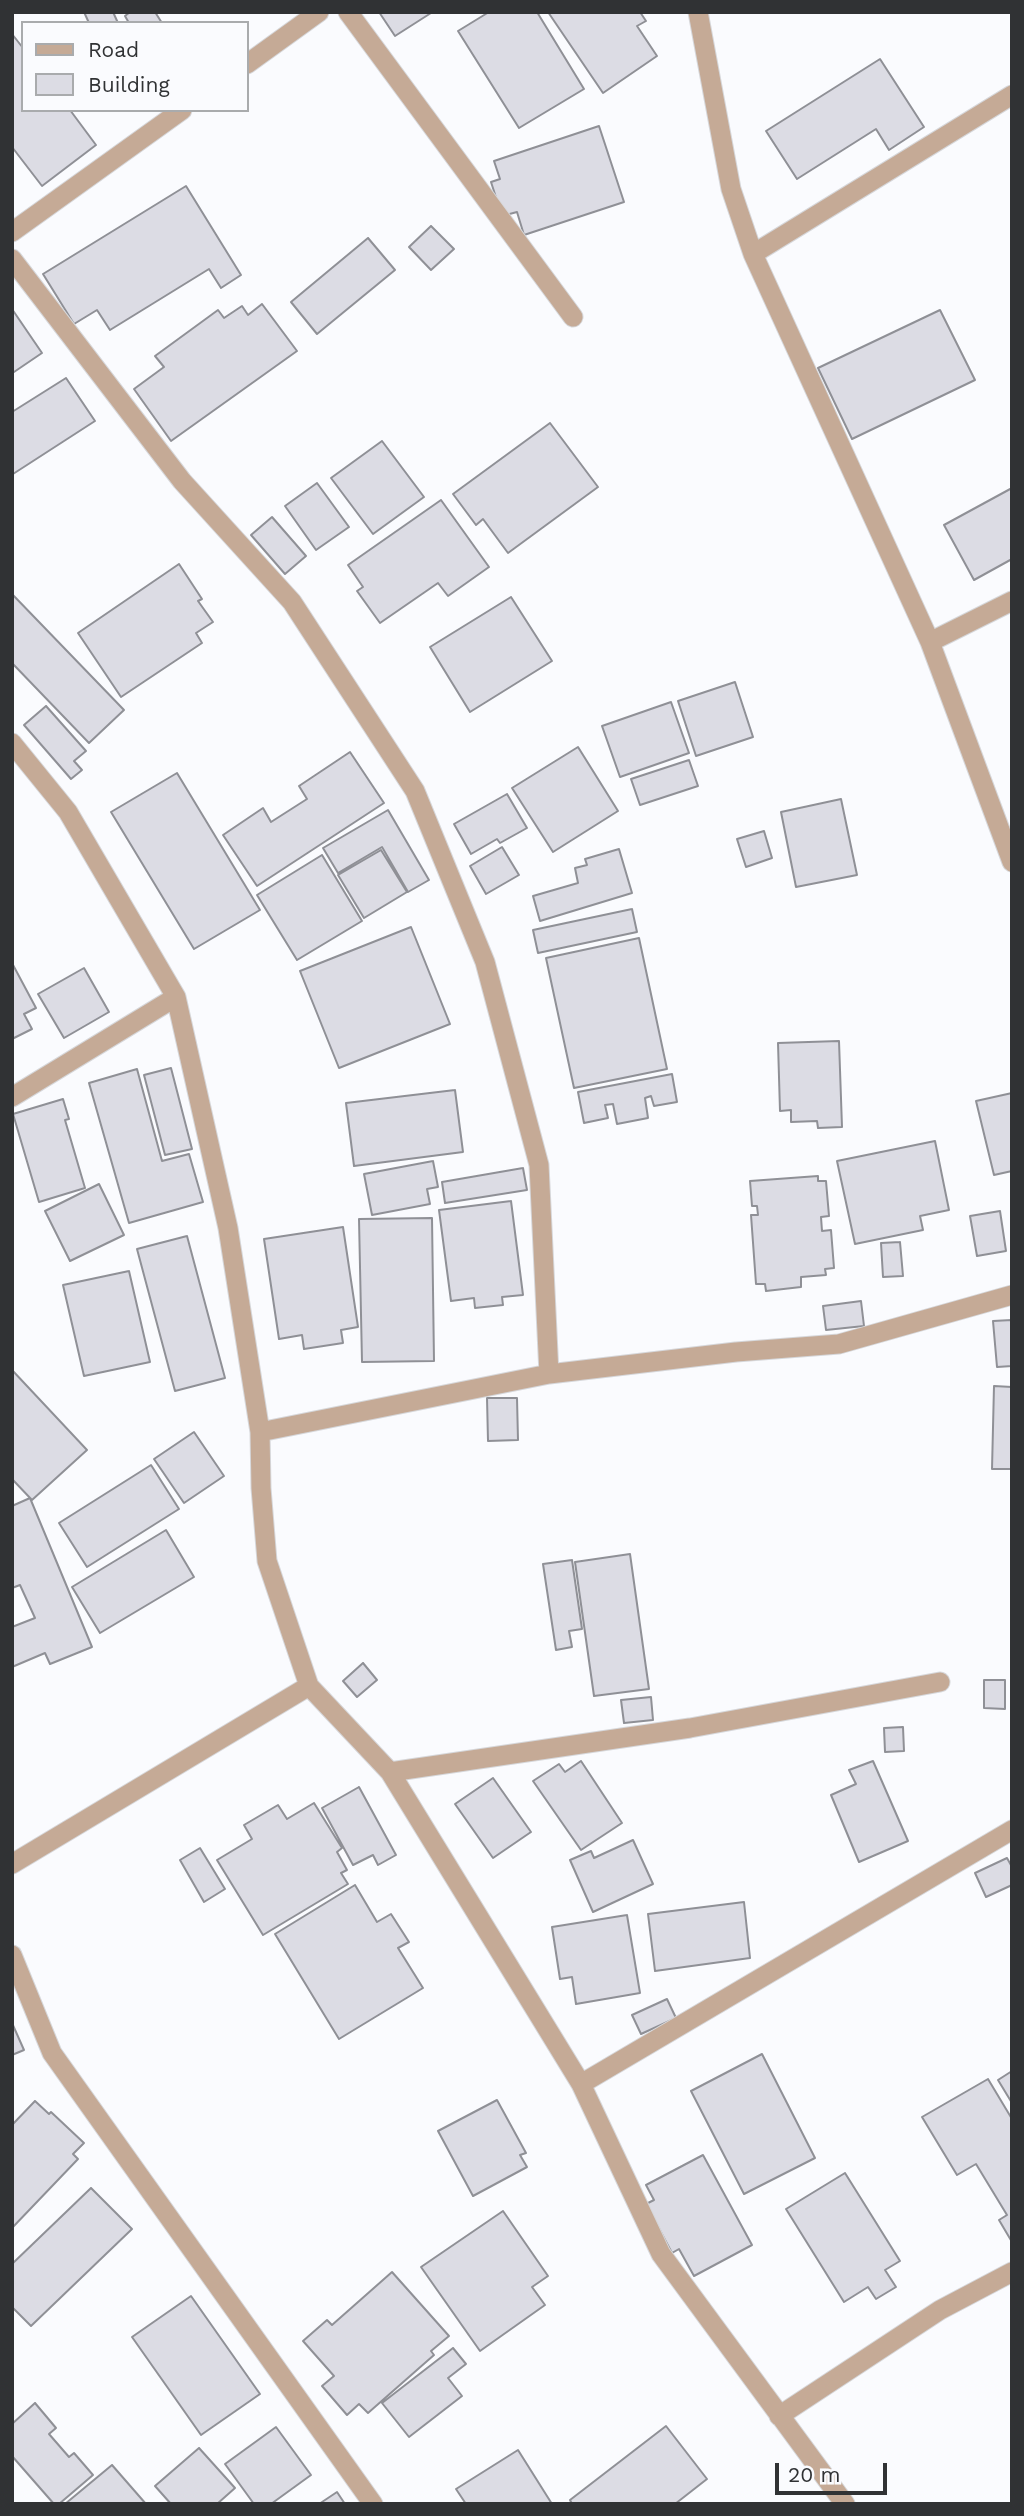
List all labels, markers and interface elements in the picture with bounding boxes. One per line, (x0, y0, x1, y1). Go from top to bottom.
legend (21, 21, 248, 112)
text: Road (88, 37, 139, 62)
text: Building (88, 72, 170, 97)
scale bar (779, 2450, 891, 2494)
text: 20 m (788, 2462, 840, 2487)

